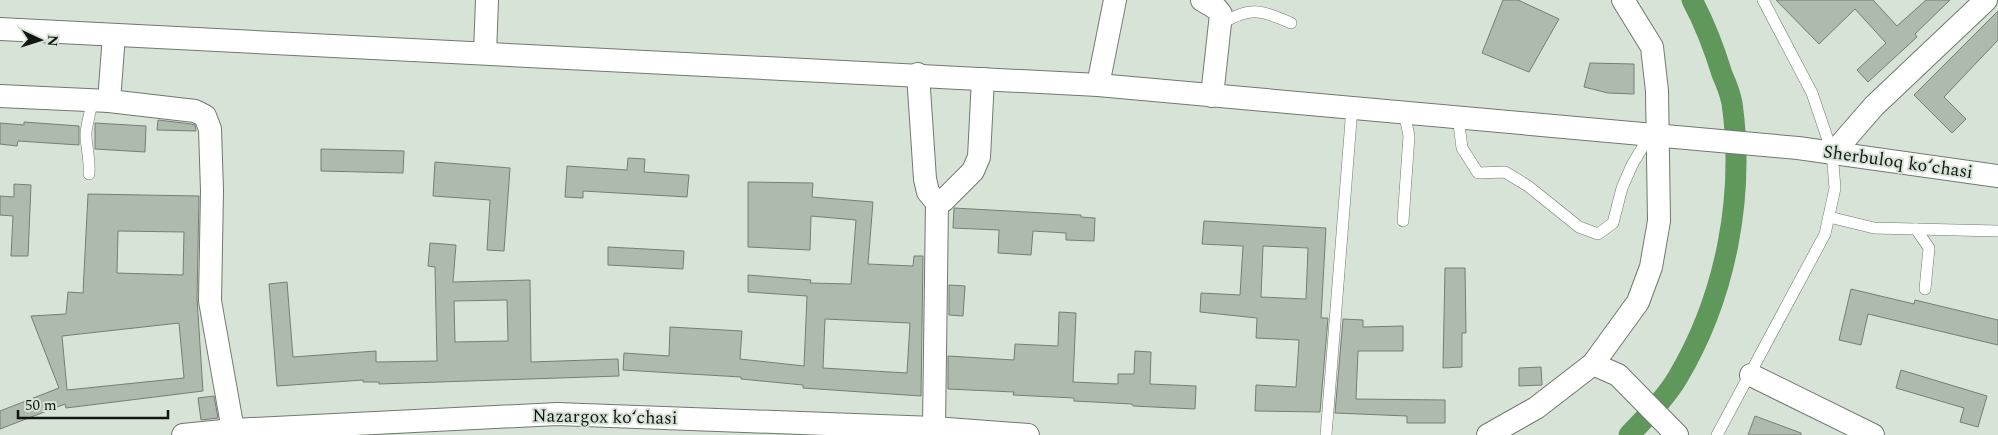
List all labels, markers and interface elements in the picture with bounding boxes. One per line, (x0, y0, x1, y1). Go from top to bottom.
north arrow (15, 15, 65, 65)
text: N (42, 34, 63, 47)
street label: Sherbuloq koʻchasi (1821, 138, 1975, 186)
scale bar (18, 388, 168, 420)
text: 50 m (25, 394, 57, 417)
street label: Nazargox koʻchasi (532, 402, 678, 432)

